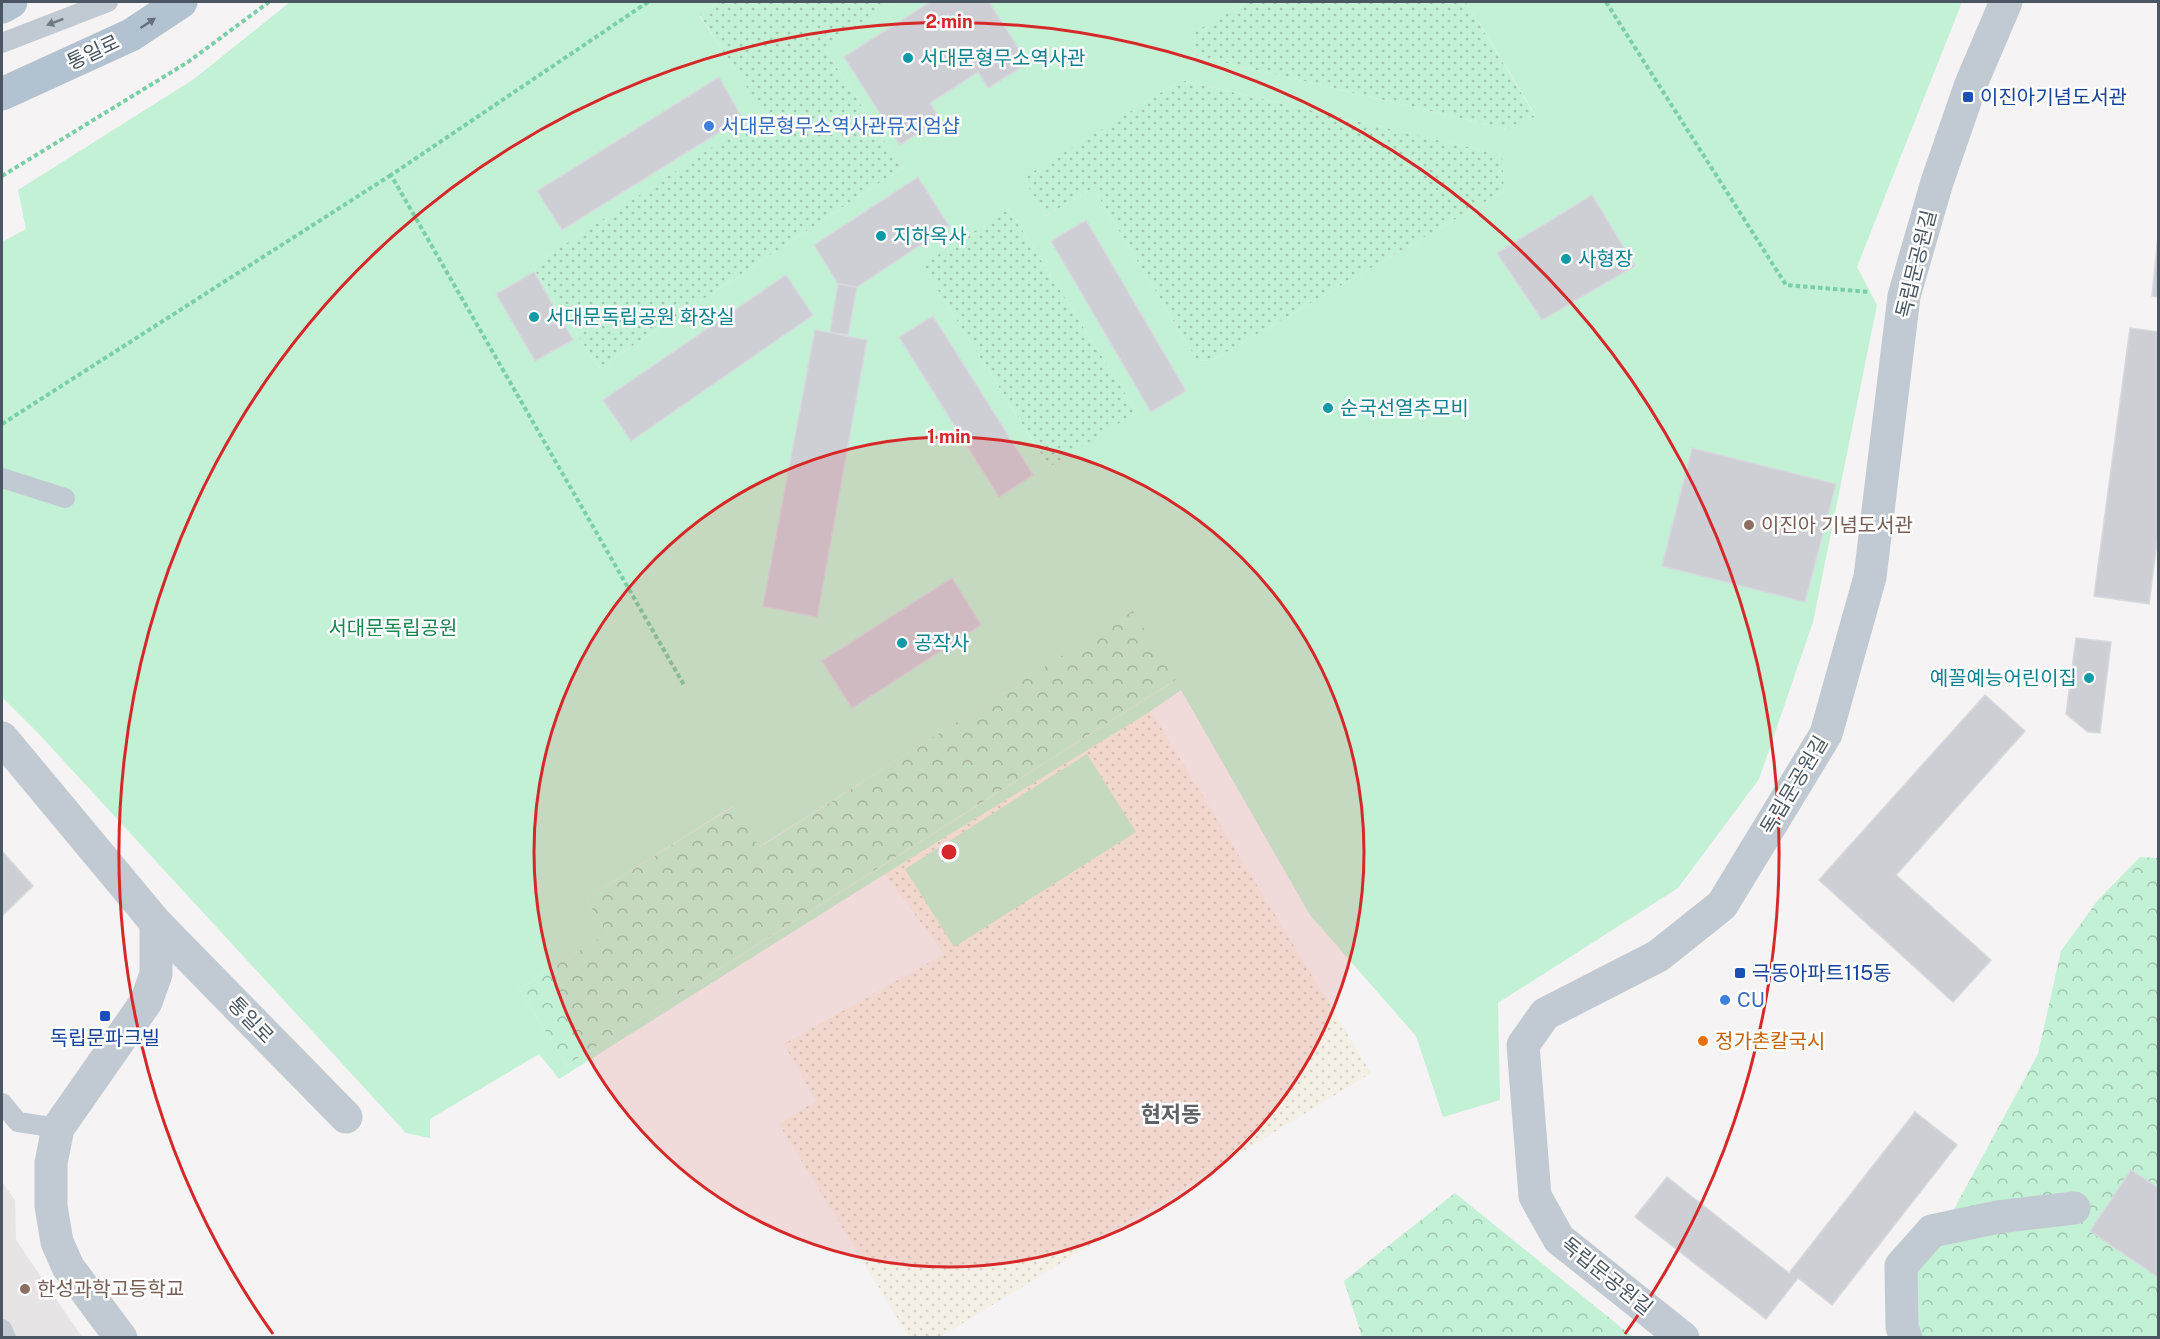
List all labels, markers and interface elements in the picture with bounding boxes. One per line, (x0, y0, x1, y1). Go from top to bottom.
text: 2 min (925, 11, 973, 32)
one-way arrow (140, 17, 156, 29)
one-way arrow (46, 18, 64, 28)
street label: 통일로 (63, 29, 123, 75)
place label: 서대문형무소역사관 (920, 46, 1086, 70)
marker: 서대문형무소역사관 (901, 51, 915, 65)
place label: 이진아기념도서관 (1980, 85, 2127, 109)
marker: 이진아기념도서관 (1961, 90, 1975, 104)
place label: 서대문형무소역사관뮤지엄샵 (721, 114, 960, 138)
marker: 서대문형무소역사관뮤지엄샵 (702, 119, 716, 133)
street label: 독립문공원길 (1891, 208, 1941, 320)
place label: 지하옥사 (893, 224, 967, 248)
marker: 지하옥사 (874, 229, 888, 243)
place label: 사형장 (1578, 247, 1633, 271)
marker: 사형장 (1559, 252, 1573, 266)
place label: 서대문독립공원 화장실 (546, 305, 735, 329)
marker: 서대문독립공원 화장실 (527, 310, 541, 324)
place label: 순국선열추모비 (1340, 396, 1469, 420)
marker: 순국선열추모비 (1321, 401, 1335, 415)
text: 1 min (927, 426, 971, 447)
place label: 이진아 기념도서관 (1761, 513, 1913, 537)
marker: 이진아 기념도서관 (1742, 518, 1756, 532)
park label: 서대문독립공원 (329, 616, 457, 640)
place label: 공작사 (914, 631, 969, 655)
marker: 공작사 (895, 636, 909, 650)
place label: 예꼴예능어린이집 (1930, 666, 2077, 690)
marker: 예꼴예능어린이집 (2082, 671, 2096, 685)
street label: 독립문공원길 (1755, 732, 1833, 838)
centre of rings (939, 842, 959, 862)
place label: 극동아파트115동 (1752, 961, 1892, 985)
marker: 극동아파트115동 (1733, 966, 1747, 980)
place label: CU (1737, 988, 1765, 1012)
street label: 통일로 (223, 992, 279, 1048)
marker: CU (1718, 993, 1732, 1007)
marker: 독립문파크빌 (98, 1009, 112, 1023)
place label: 독립문파크빌 (50, 1026, 160, 1050)
place label: 정가촌칼국시 (1715, 1029, 1825, 1053)
marker: 정가촌칼국시 (1696, 1034, 1710, 1048)
district label: 현저동 (1141, 1101, 1201, 1127)
street label: 독립문공원길 (1557, 1232, 1657, 1320)
place label: 한성과학고등학교 (37, 1277, 184, 1301)
marker: 한성과학고등학교 (18, 1282, 32, 1296)

